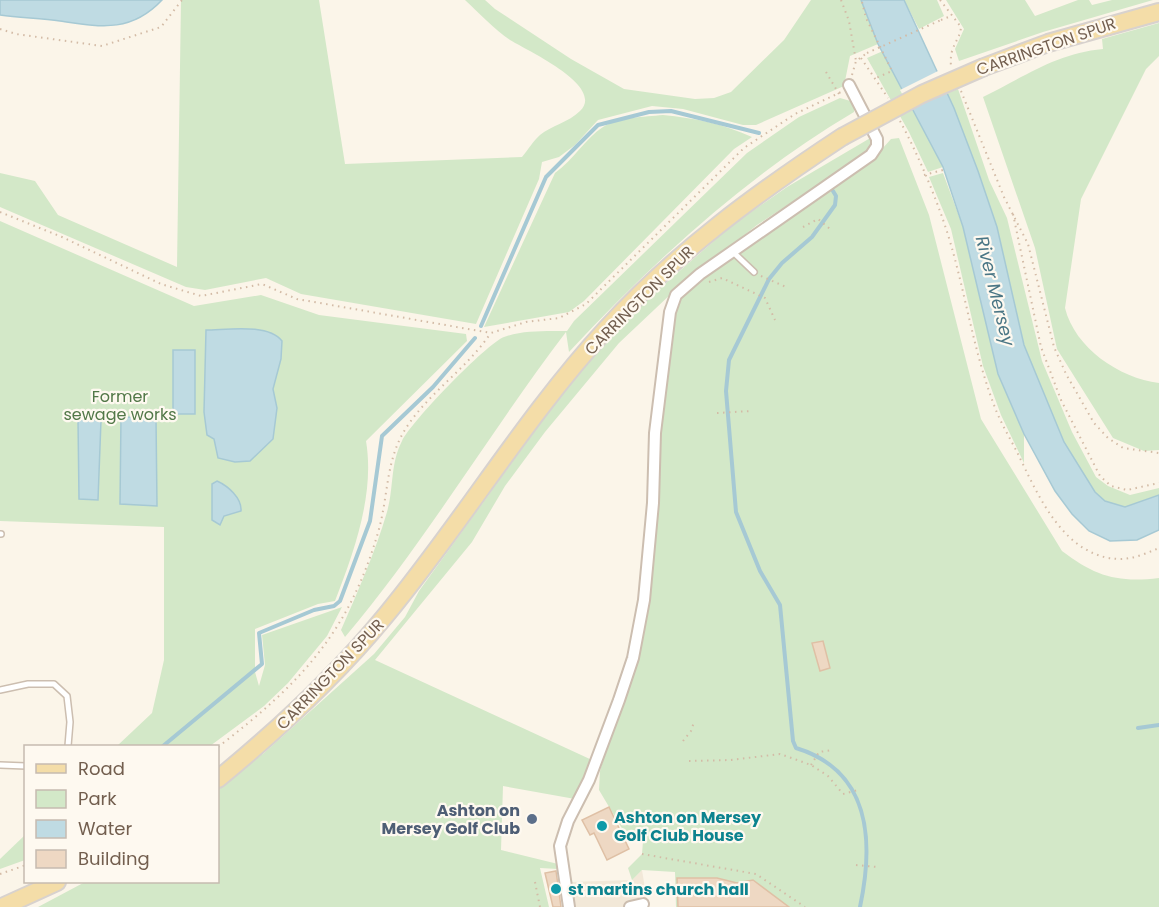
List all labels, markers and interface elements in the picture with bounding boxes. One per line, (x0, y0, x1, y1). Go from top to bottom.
street label: CARRINGTON SPUR (973, 12, 1119, 81)
water label: River Mersey (970, 233, 1021, 349)
street label: CARRINGTON SPUR (580, 241, 699, 360)
park label: Former sewage works (63, 385, 177, 426)
street label: CARRINGTON SPUR (271, 614, 389, 735)
legend (24, 745, 219, 883)
text: Road (78, 756, 125, 781)
text: Park (78, 786, 117, 811)
place label: Ashton on Mersey Golf Club (382, 799, 520, 840)
place label: Ashton on Mersey Golf Club House (614, 806, 762, 847)
marker: Ashton on Mersey Golf Club (525, 812, 539, 826)
text: Water (78, 816, 132, 841)
marker: Ashton on Mersey Golf Club House (595, 819, 609, 833)
text: Building (78, 846, 150, 871)
place label: st martins church hall (568, 878, 749, 901)
marker: st martins church hall (549, 882, 563, 896)

